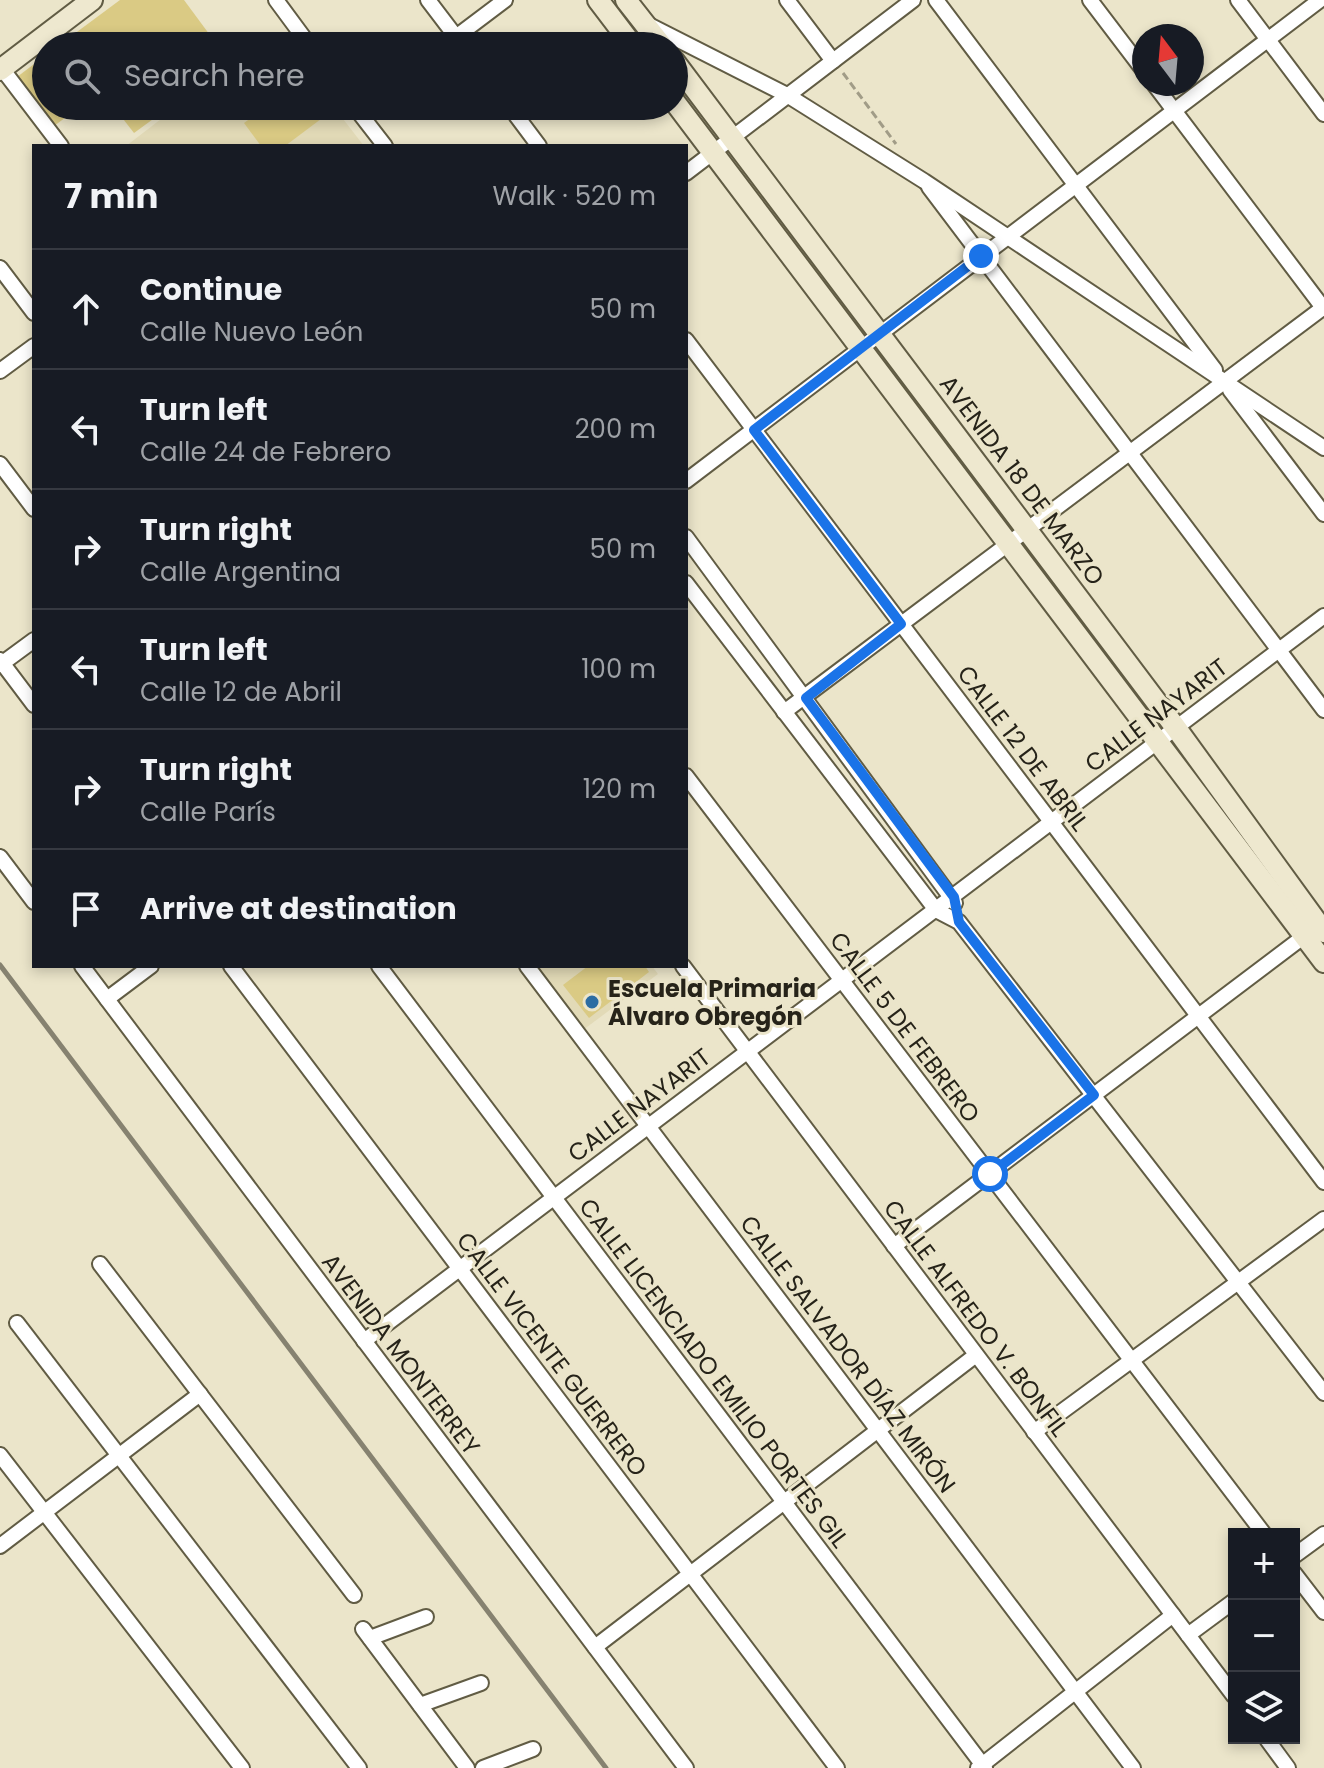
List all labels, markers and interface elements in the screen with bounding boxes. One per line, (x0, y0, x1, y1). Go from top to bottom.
north arrow (1132, 24, 1204, 96)
search box (32, 32, 688, 120)
icon: search (60, 54, 104, 98)
text: Search here (124, 54, 305, 97)
text: 7 min (64, 172, 158, 220)
text: Walk · 520 m (493, 178, 656, 214)
route end (963, 238, 999, 274)
text: Continue (140, 268, 282, 311)
icon: ahead (64, 287, 108, 331)
text: 50 m (590, 291, 656, 327)
text: Calle Nuevo León (140, 314, 363, 350)
street label: AVENIDA 18 DE MARZO (932, 368, 1112, 592)
text: Turn left (140, 388, 268, 431)
icon: left (64, 407, 108, 451)
text: 200 m (575, 411, 656, 447)
text: Calle 24 de Febrero (140, 434, 391, 470)
text: Turn right (140, 508, 292, 551)
icon: right (64, 527, 108, 571)
text: 50 m (590, 531, 656, 567)
text: Calle Argentina (140, 554, 341, 590)
text: Turn left (140, 628, 268, 671)
icon: left (64, 647, 108, 691)
street label: CALLE NAYARIT (1078, 650, 1234, 780)
text: 100 m (581, 651, 656, 687)
street label: CALLE 12 DE ABRIL (950, 658, 1096, 838)
text: Calle 12 de Abril (140, 674, 342, 710)
text: Turn right (140, 748, 292, 791)
icon: right (64, 767, 108, 811)
text: 120 m (583, 771, 656, 807)
text: Calle París (140, 794, 276, 830)
icon: arrive (64, 887, 108, 931)
text: Arrive at destination (140, 887, 457, 930)
street label: CALLE 5 DE FEBRERO (822, 925, 988, 1129)
place label: Escuela Primaria Álvaro Obregón (608, 972, 816, 1033)
marker: Escuela Primaria Álvaro Obregón (583, 993, 601, 1011)
street label: CALLE NAYARIT (561, 1040, 717, 1170)
route start (972, 1156, 1008, 1192)
street label: CALLE LICENCIADO EMILIO PORTES GIL (572, 1192, 856, 1554)
street label: CALLE ALFREDO V. BONFIL (876, 1193, 1076, 1443)
street label: CALLE SALVADOR DÍAZ MIRÓN (733, 1209, 963, 1499)
street label: CALLE VICENTE GUERRERO (449, 1225, 655, 1483)
street label: AVENIDA MONTERREY (314, 1247, 488, 1461)
map controls (1228, 1528, 1300, 1744)
button: + (1228, 1528, 1300, 1600)
button: − (1228, 1600, 1300, 1672)
button: layers (1228, 1672, 1300, 1744)

